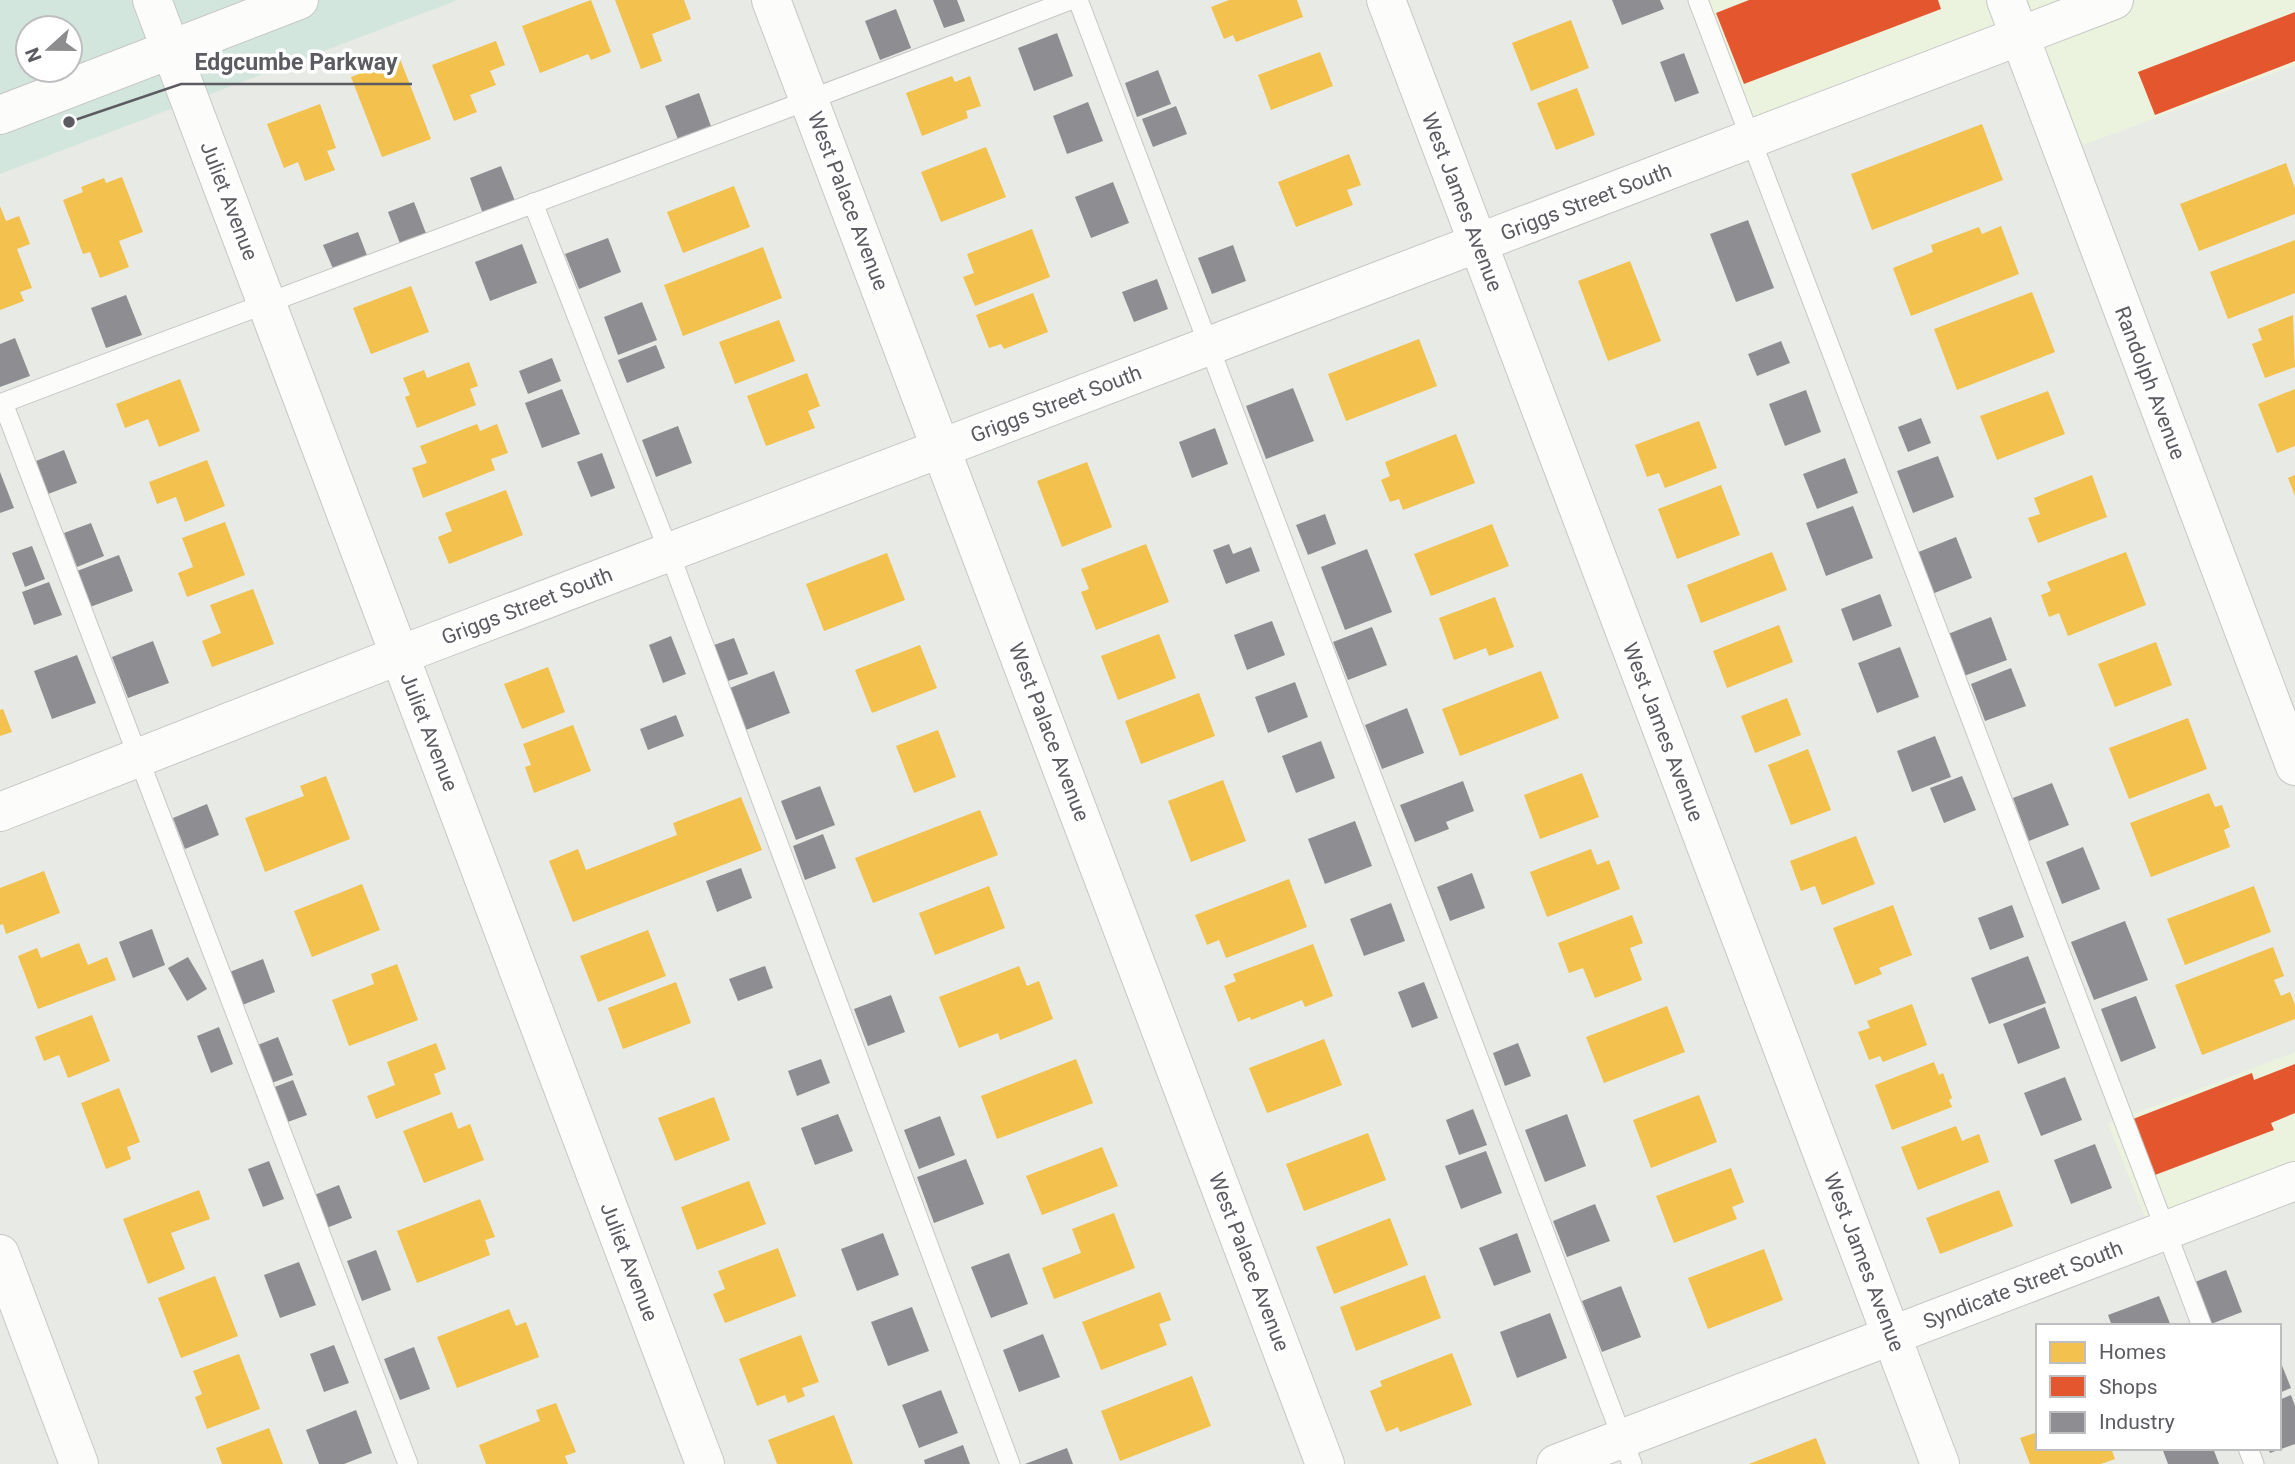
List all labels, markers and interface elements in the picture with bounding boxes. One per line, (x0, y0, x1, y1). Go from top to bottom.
north arrow (14, 14, 84, 84)
callout: Edgcumbe Parkway (181, 40, 412, 84)
text: N (20, 45, 47, 65)
text: Edgcumbe Parkway (194, 49, 398, 76)
street label: West Palace Avenue (803, 108, 893, 294)
street label: West James Avenue (1417, 109, 1507, 295)
street label: Juliet Avenue (195, 138, 263, 264)
street label: Griggs Street South (1497, 158, 1675, 246)
street label: Randolph Avenue (2110, 303, 2190, 463)
street label: Griggs Street South (967, 360, 1145, 448)
street label: Griggs Street South (438, 562, 616, 650)
street label: West Palace Avenue (1004, 639, 1094, 825)
street label: West James Avenue (1618, 639, 1708, 825)
street label: Juliet Avenue (395, 669, 463, 795)
street label: West Palace Avenue (1204, 1169, 1294, 1355)
street label: West James Avenue (1819, 1169, 1909, 1355)
street label: Juliet Avenue (595, 1199, 663, 1325)
street label: Syndicate Street South (1920, 1236, 2126, 1334)
legend (2036, 1324, 2281, 1450)
text: Homes (2099, 1340, 2166, 1364)
text: Shops (2099, 1375, 2158, 1399)
text: Industry (2099, 1410, 2175, 1434)

